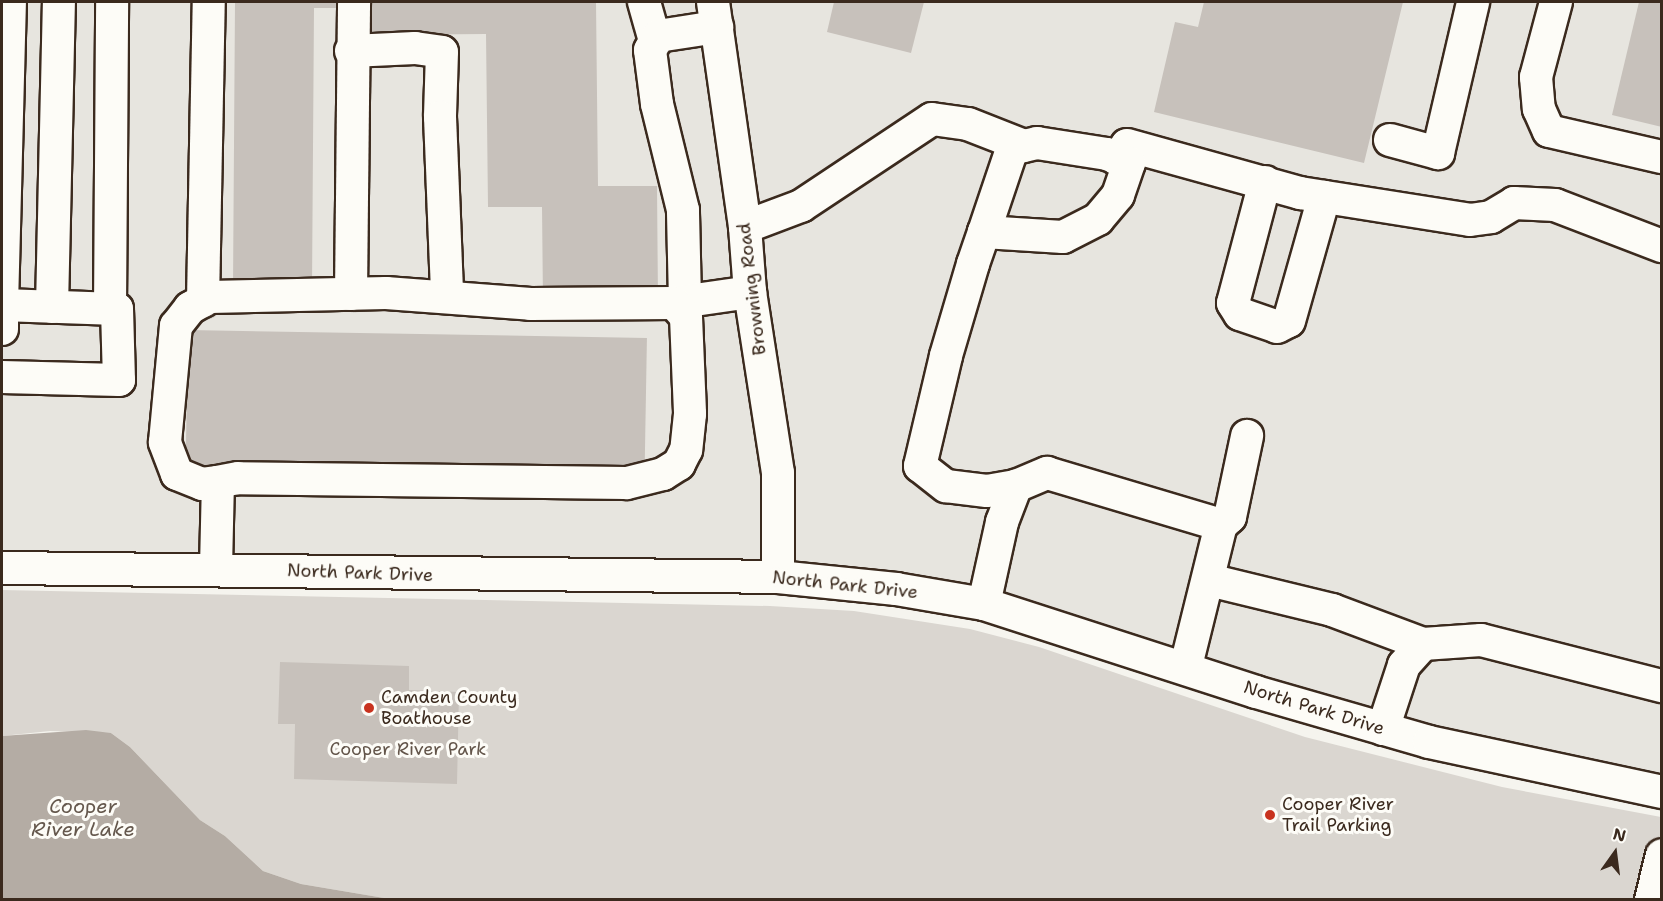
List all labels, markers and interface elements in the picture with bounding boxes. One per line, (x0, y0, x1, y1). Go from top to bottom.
street label: Browning Road (733, 222, 771, 356)
street label: North Park Drive (287, 560, 433, 586)
street label: North Park Drive (771, 567, 919, 603)
street label: North Park Drive (1241, 676, 1387, 740)
place label: Camden County Boathouse (381, 687, 517, 730)
marker: Camden County Boathouse (362, 701, 376, 715)
park label: Cooper River Park (330, 738, 486, 760)
water label: Cooper River Lake (31, 794, 135, 841)
place label: Cooper River Trail Parking (1282, 794, 1394, 836)
marker: Cooper River Trail Parking (1263, 808, 1277, 822)
north arrow (1585, 823, 1645, 883)
text: N (1611, 823, 1628, 847)

